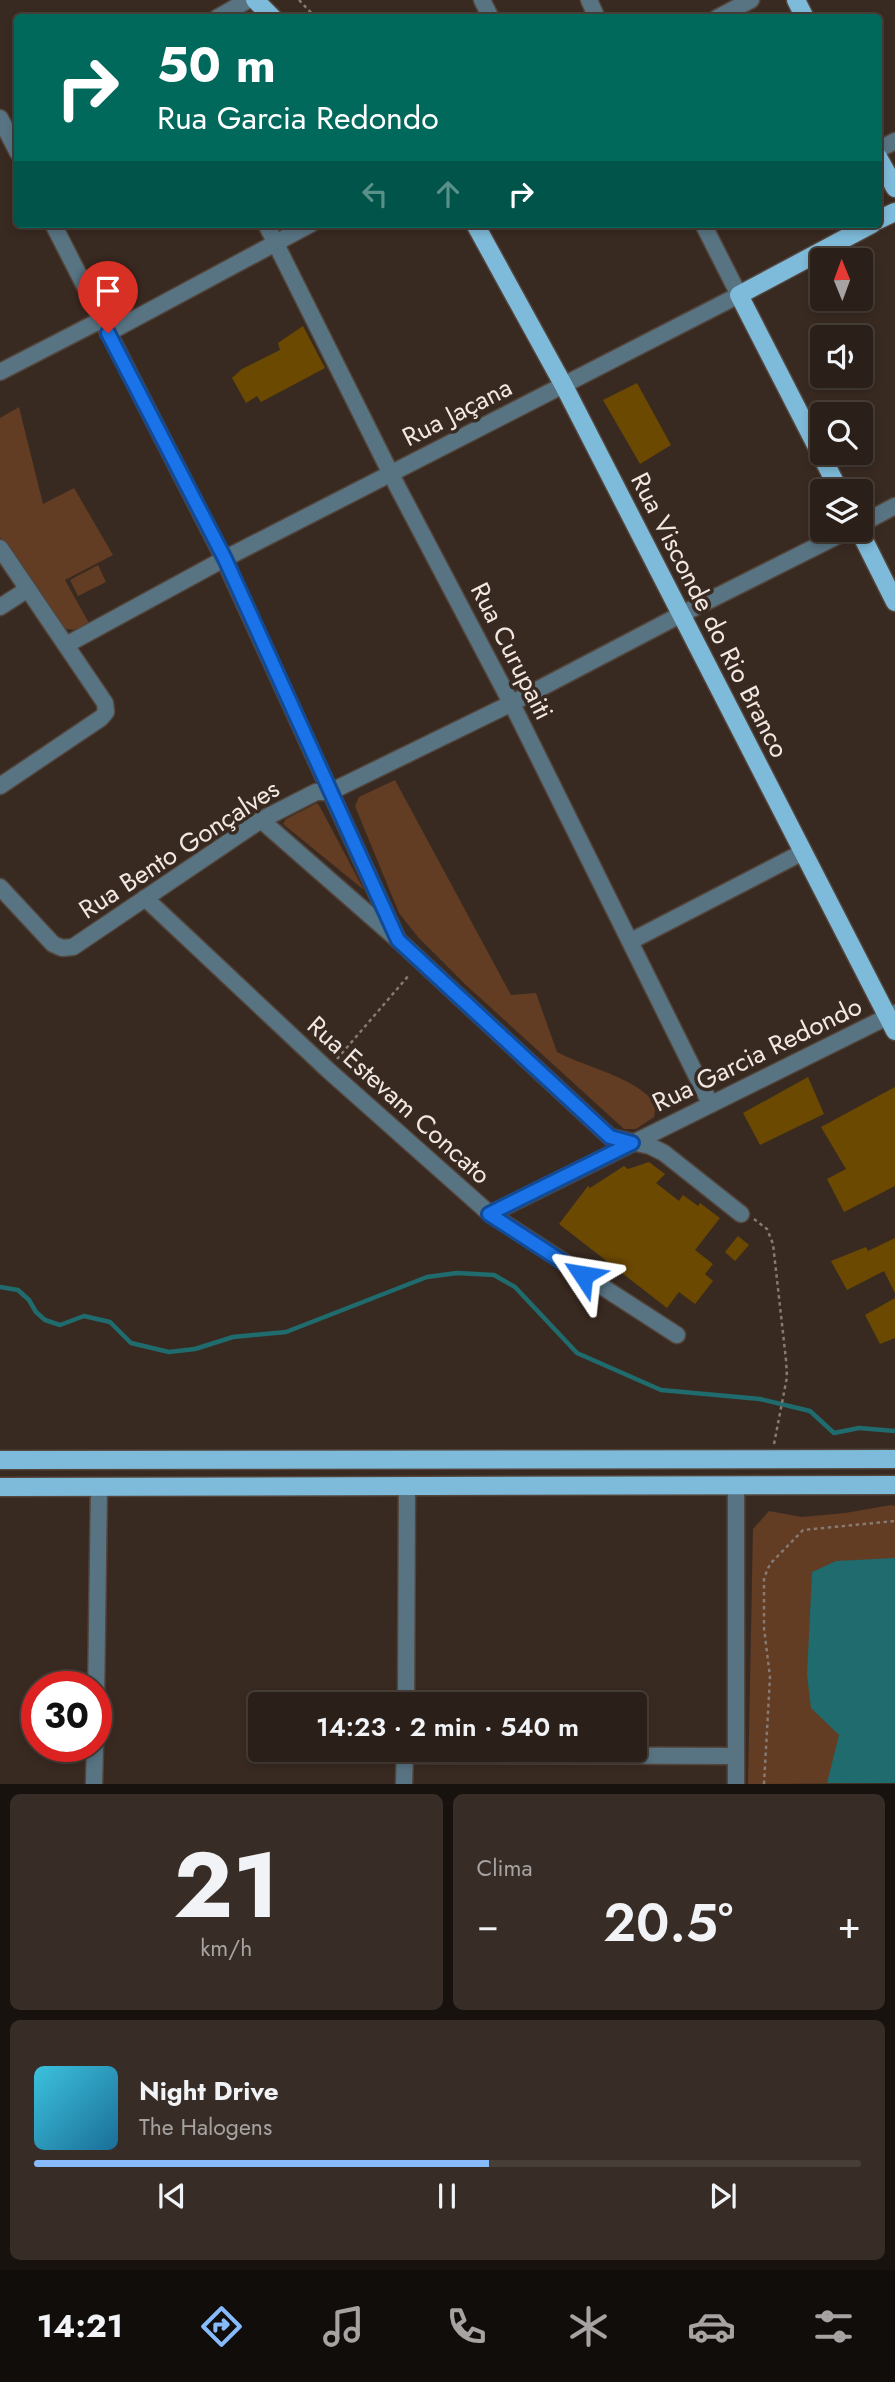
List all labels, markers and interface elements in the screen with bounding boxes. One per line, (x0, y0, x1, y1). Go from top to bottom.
text: 50 m (157, 30, 276, 100)
icon: right (42, 42, 133, 133)
text: Rua Garcia Redondo (157, 95, 439, 141)
icon: left (356, 175, 394, 213)
icon: ahead (429, 175, 467, 213)
icon: right (502, 175, 540, 213)
north arrow (810, 248, 873, 312)
map controls (810, 248, 873, 542)
pin (78, 261, 138, 333)
icon: arrive (89, 272, 127, 310)
button: sound (810, 325, 873, 388)
street label: Rua Jaçana (396, 368, 518, 456)
button: search (810, 402, 873, 465)
street label: Rua Visconde do Rio Branco (621, 466, 799, 764)
button: layers (810, 479, 873, 542)
street label: Rua Curupaiti (461, 576, 563, 726)
street label: Rua Bento Gonçalves (71, 770, 287, 928)
street label: Rua Garcia Redondo (646, 987, 868, 1121)
street label: Rua Estevam Concato (299, 1007, 499, 1193)
position arrow (546, 1238, 620, 1312)
speed limit sign: 30 (21, 1671, 112, 1762)
text: 14:23 · 2 min · 540 m (316, 1708, 579, 1746)
text: 21 (173, 1820, 279, 1951)
text: Clima (477, 1851, 533, 1885)
text: 20.5° (603, 1885, 733, 1961)
text: − (477, 1897, 499, 1952)
text: + (838, 1897, 861, 1952)
text: km/h (200, 1931, 252, 1965)
text: Night Drive (139, 2072, 279, 2110)
text: The Halogens (139, 2110, 272, 2144)
icon: previous (153, 2177, 191, 2215)
icon: pause (428, 2177, 466, 2215)
icon: next (704, 2177, 742, 2215)
icon: directions (197, 2302, 246, 2351)
icon: music (319, 2302, 368, 2351)
icon: phone (442, 2302, 491, 2351)
icon: climate (564, 2302, 613, 2351)
icon: car (687, 2302, 736, 2351)
icon: filters (809, 2302, 858, 2351)
text: 14:21 (37, 2303, 123, 2349)

